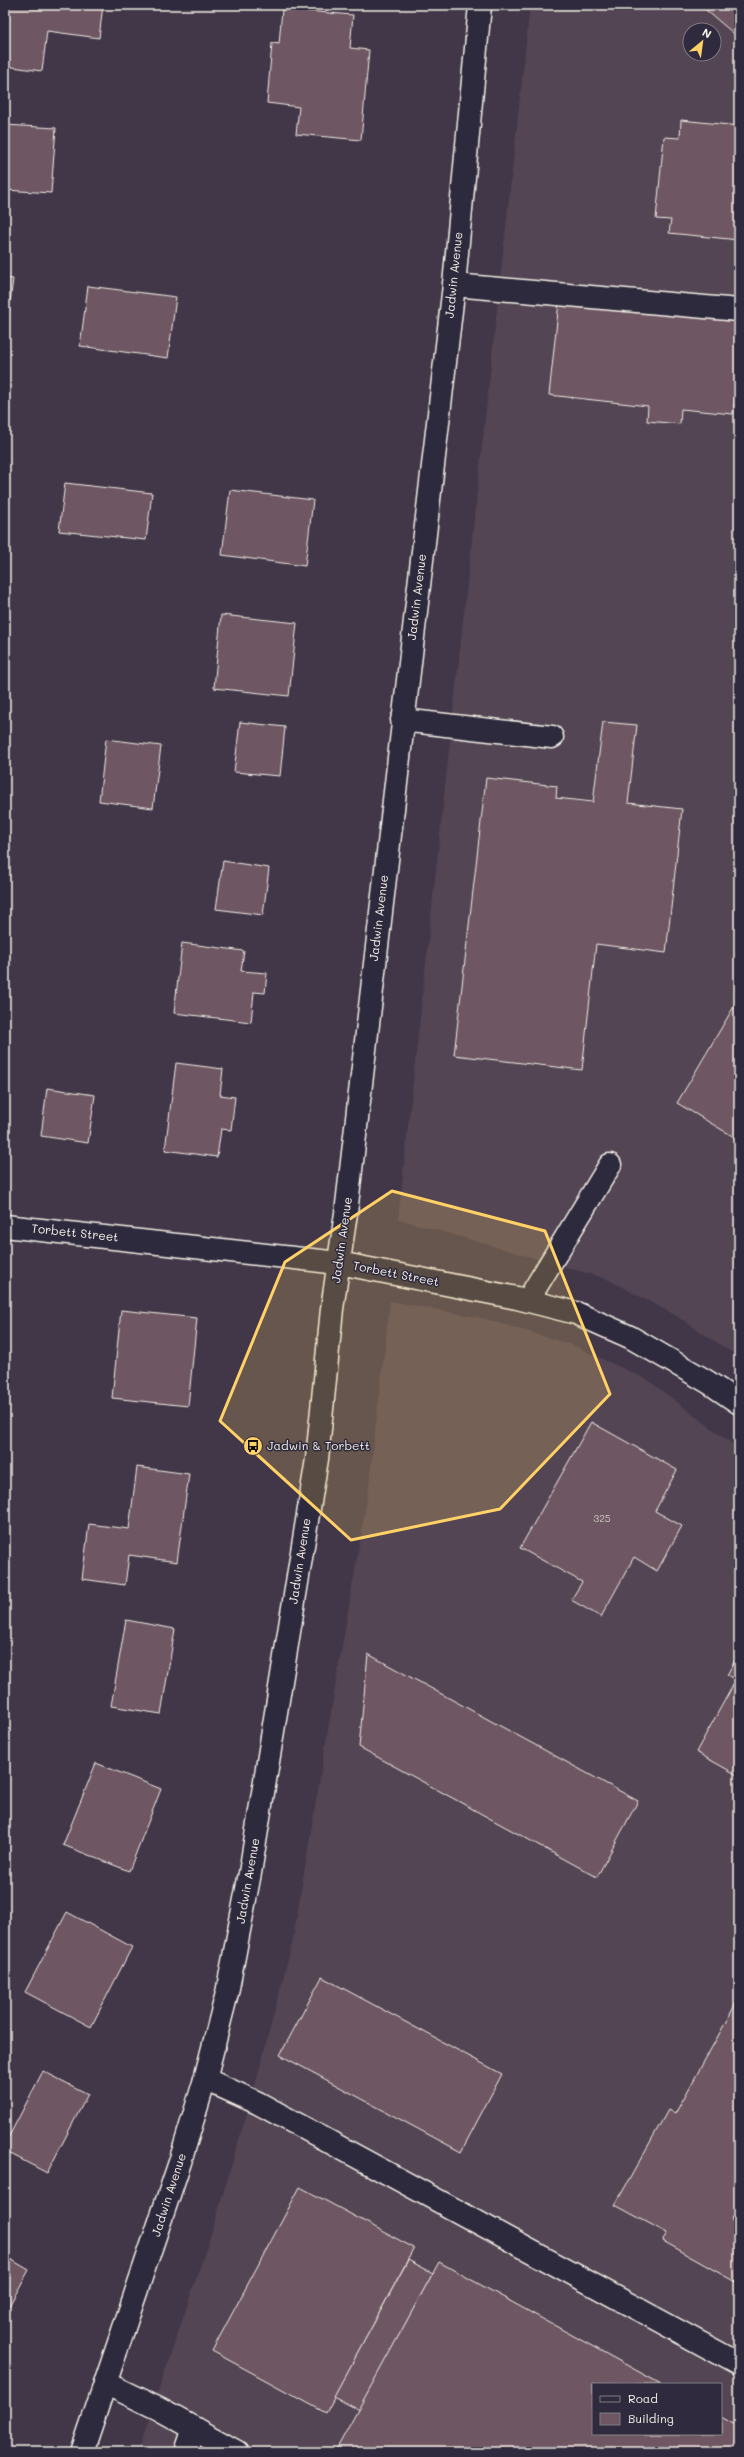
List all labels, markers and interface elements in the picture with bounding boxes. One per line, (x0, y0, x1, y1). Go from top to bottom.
north arrow (682, 22, 722, 62)
text: N (700, 24, 714, 41)
street label: Jadwin Avenue (441, 231, 465, 319)
street label: Jadwin Avenue (403, 553, 429, 641)
street label: Jadwin Avenue (365, 874, 391, 962)
street label: Jadwin Avenue (327, 1196, 355, 1284)
street label: Torbett Street (31, 1219, 119, 1245)
street label: Torbett Street (352, 1257, 441, 1289)
bus stop icon: Jadwin & Torbett (242, 1435, 264, 1457)
place label: Jadwin & Torbett (267, 1437, 370, 1453)
house number: 325 (593, 1511, 611, 1525)
street label: Jadwin Avenue (284, 1517, 314, 1605)
street label: Jadwin Avenue (232, 1837, 262, 1925)
street label: Jadwin Avenue (147, 2151, 189, 2238)
legend (592, 2383, 722, 2435)
text: Road (628, 2390, 658, 2406)
text: Building (628, 2410, 674, 2426)

